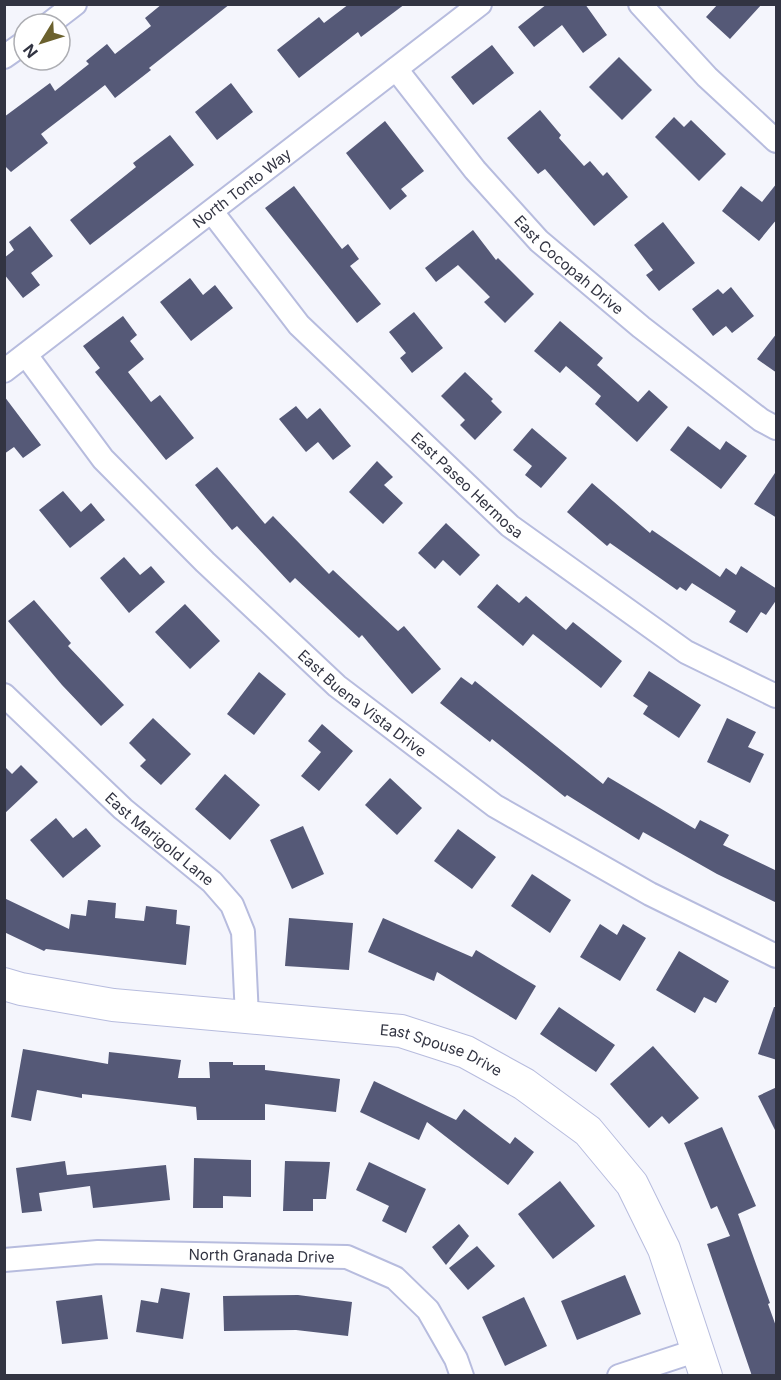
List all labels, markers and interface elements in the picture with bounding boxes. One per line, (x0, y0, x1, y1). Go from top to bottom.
north arrow (12, 12, 72, 72)
text: N (19, 40, 42, 62)
street label: North Tonto Way (189, 144, 295, 232)
street label: East Cocopah Drive (511, 211, 628, 318)
street label: East Paseo Hermosa (408, 428, 527, 542)
street label: East Buena Vista Drive (294, 645, 431, 761)
street label: East Marigold Lane (101, 788, 218, 889)
street label: East Spouse Drive (379, 1020, 506, 1080)
street label: North Granada Drive (188, 1244, 335, 1266)

